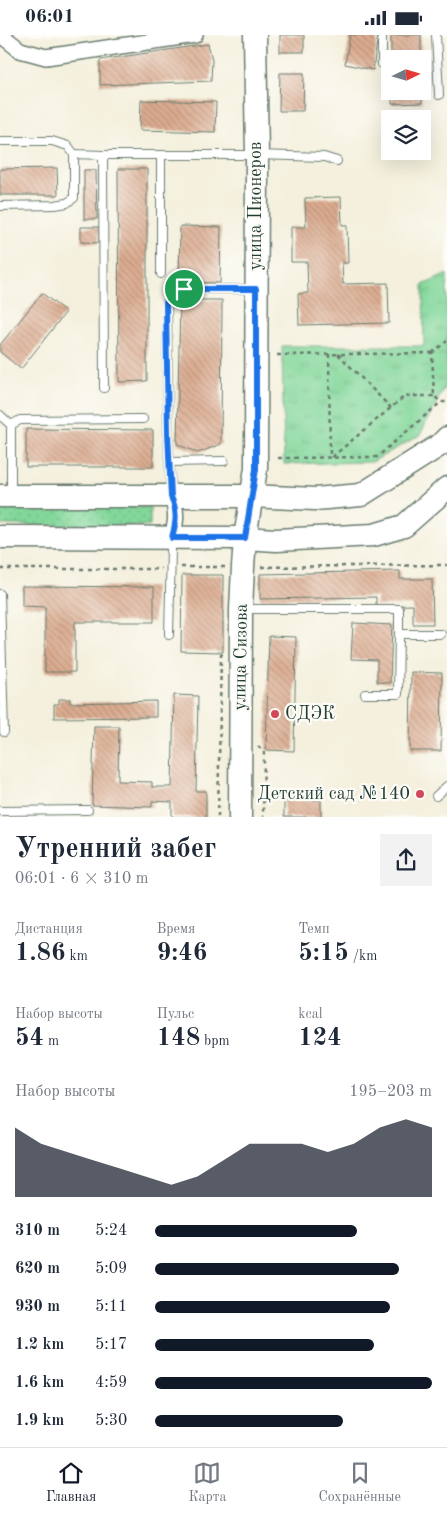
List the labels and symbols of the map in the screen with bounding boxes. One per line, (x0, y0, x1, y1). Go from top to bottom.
north arrow (381, 50, 431, 100)
street label: улица Пионеров (247, 142, 265, 270)
pin (163, 268, 205, 310)
street label: улица Сизова (231, 603, 251, 711)
place label: СДЭК (285, 705, 335, 723)
marker: СДЭК (269, 708, 281, 720)
place label: Детский сад №140 (257, 785, 410, 803)
marker: Детский сад №140 (414, 788, 426, 800)

